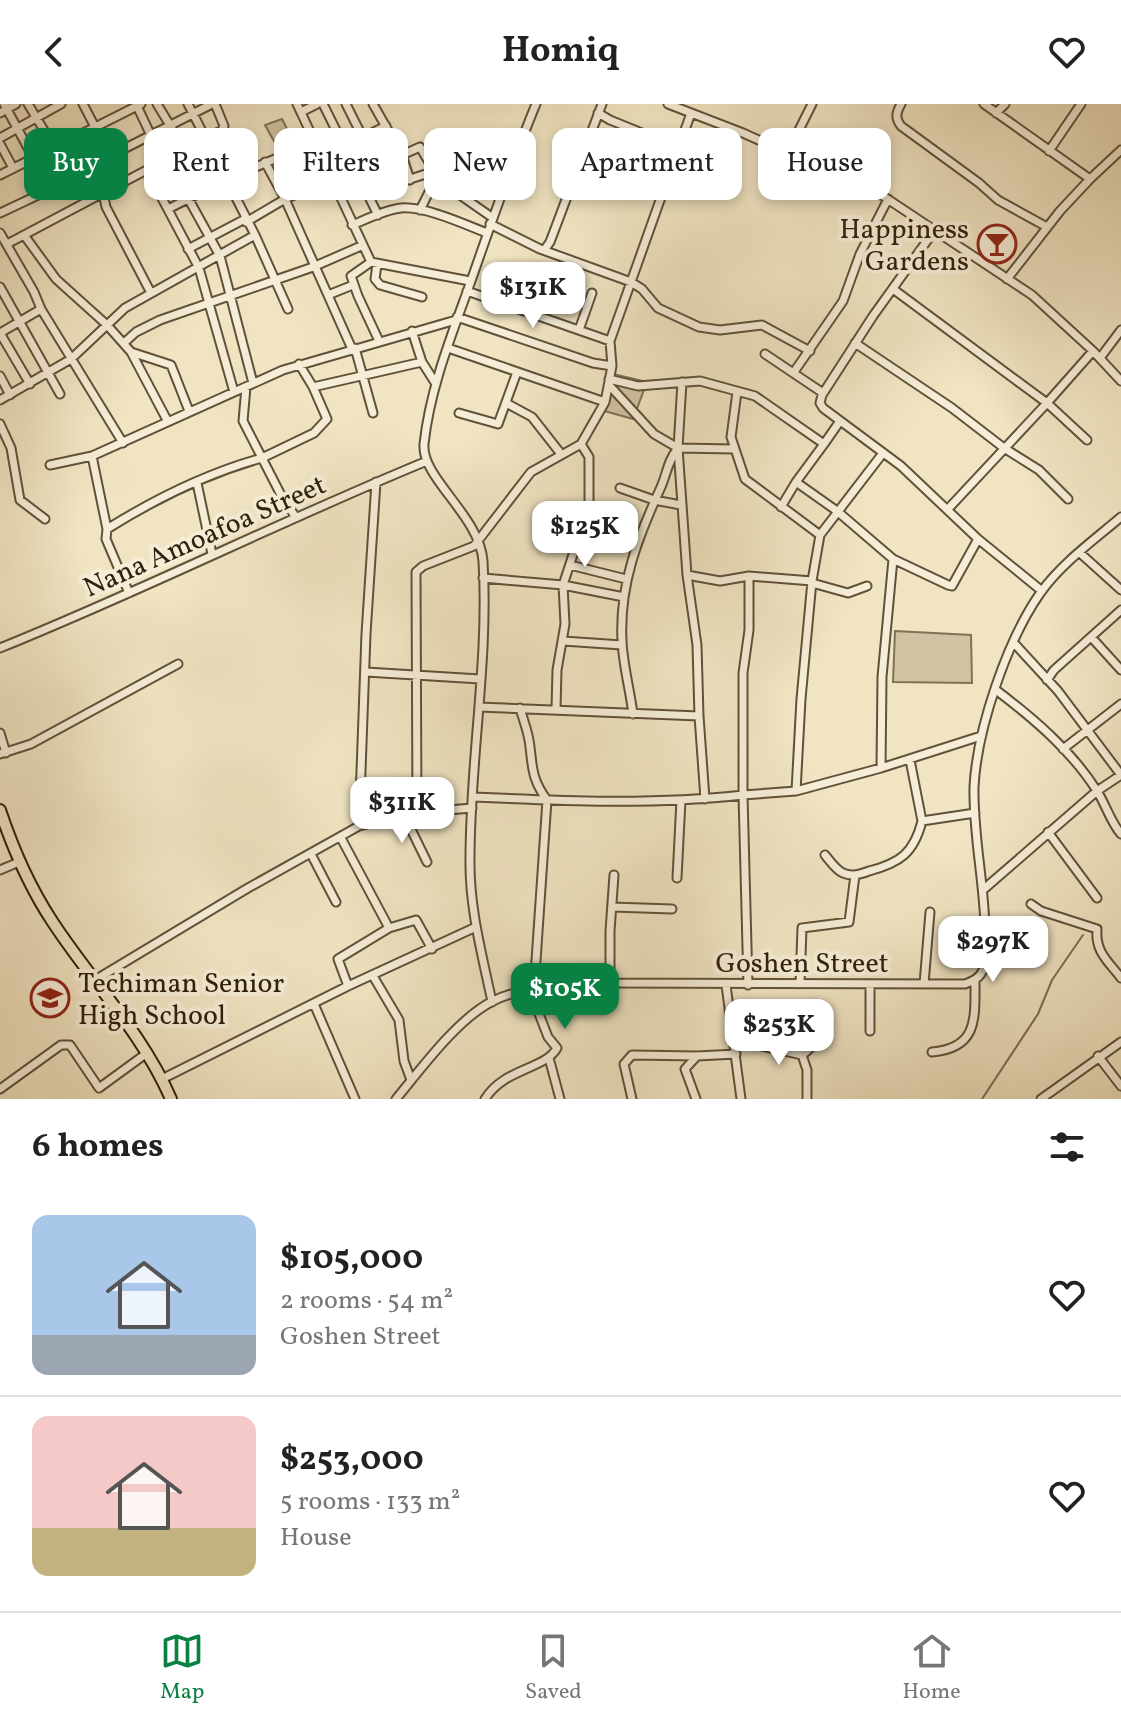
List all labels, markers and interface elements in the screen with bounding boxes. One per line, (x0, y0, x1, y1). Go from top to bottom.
text: Homiq (502, 27, 619, 77)
icon: back (32, 30, 76, 74)
icon: heart (1045, 30, 1089, 74)
chip: Buy (24, 128, 128, 200)
chip: Rent (144, 128, 258, 200)
chip: Filters (274, 128, 408, 200)
chip: New (424, 128, 536, 200)
chip: Apartment (552, 128, 742, 200)
chip: House (758, 128, 891, 200)
place label: Happiness Gardens (839, 211, 969, 282)
bar icon: Happiness Gardens (976, 223, 1018, 265)
pin: $131K (477, 262, 589, 330)
text: $131K (499, 270, 567, 306)
street label: Nana Amoafoa Street (78, 466, 332, 608)
pin: $125K (529, 501, 641, 569)
text: $125K (550, 509, 620, 545)
pin: $311K (346, 777, 458, 845)
text: $311K (368, 785, 436, 821)
pin: $297K (937, 916, 1049, 984)
text: $297K (956, 924, 1030, 960)
street label: Goshen Street (715, 945, 889, 984)
pin: $105K (509, 963, 621, 1031)
place label: Techiman Senior High School (78, 965, 284, 1036)
text: $105K (529, 971, 601, 1007)
school or university icon: Techiman Senior High School (29, 977, 71, 1019)
pin: $253K (723, 999, 835, 1067)
text: $253K (743, 1007, 815, 1043)
text: 6 homes (32, 1124, 164, 1171)
icon: filters (1045, 1125, 1089, 1169)
text: $105,000 (280, 1236, 423, 1283)
icon: home (96, 1247, 192, 1343)
icon: heart (1045, 1273, 1089, 1317)
text: 2 rooms · 54 m² (280, 1283, 453, 1319)
text: Goshen Street (280, 1319, 441, 1355)
text: $253,000 (280, 1437, 424, 1484)
icon: home (96, 1448, 192, 1544)
icon: heart (1045, 1474, 1089, 1518)
text: 5 rooms · 133 m² (280, 1484, 460, 1520)
text: House (280, 1520, 352, 1556)
tab: Map (160, 1629, 204, 1708)
tab: Saved (525, 1629, 582, 1708)
tab: Home (902, 1629, 961, 1708)

